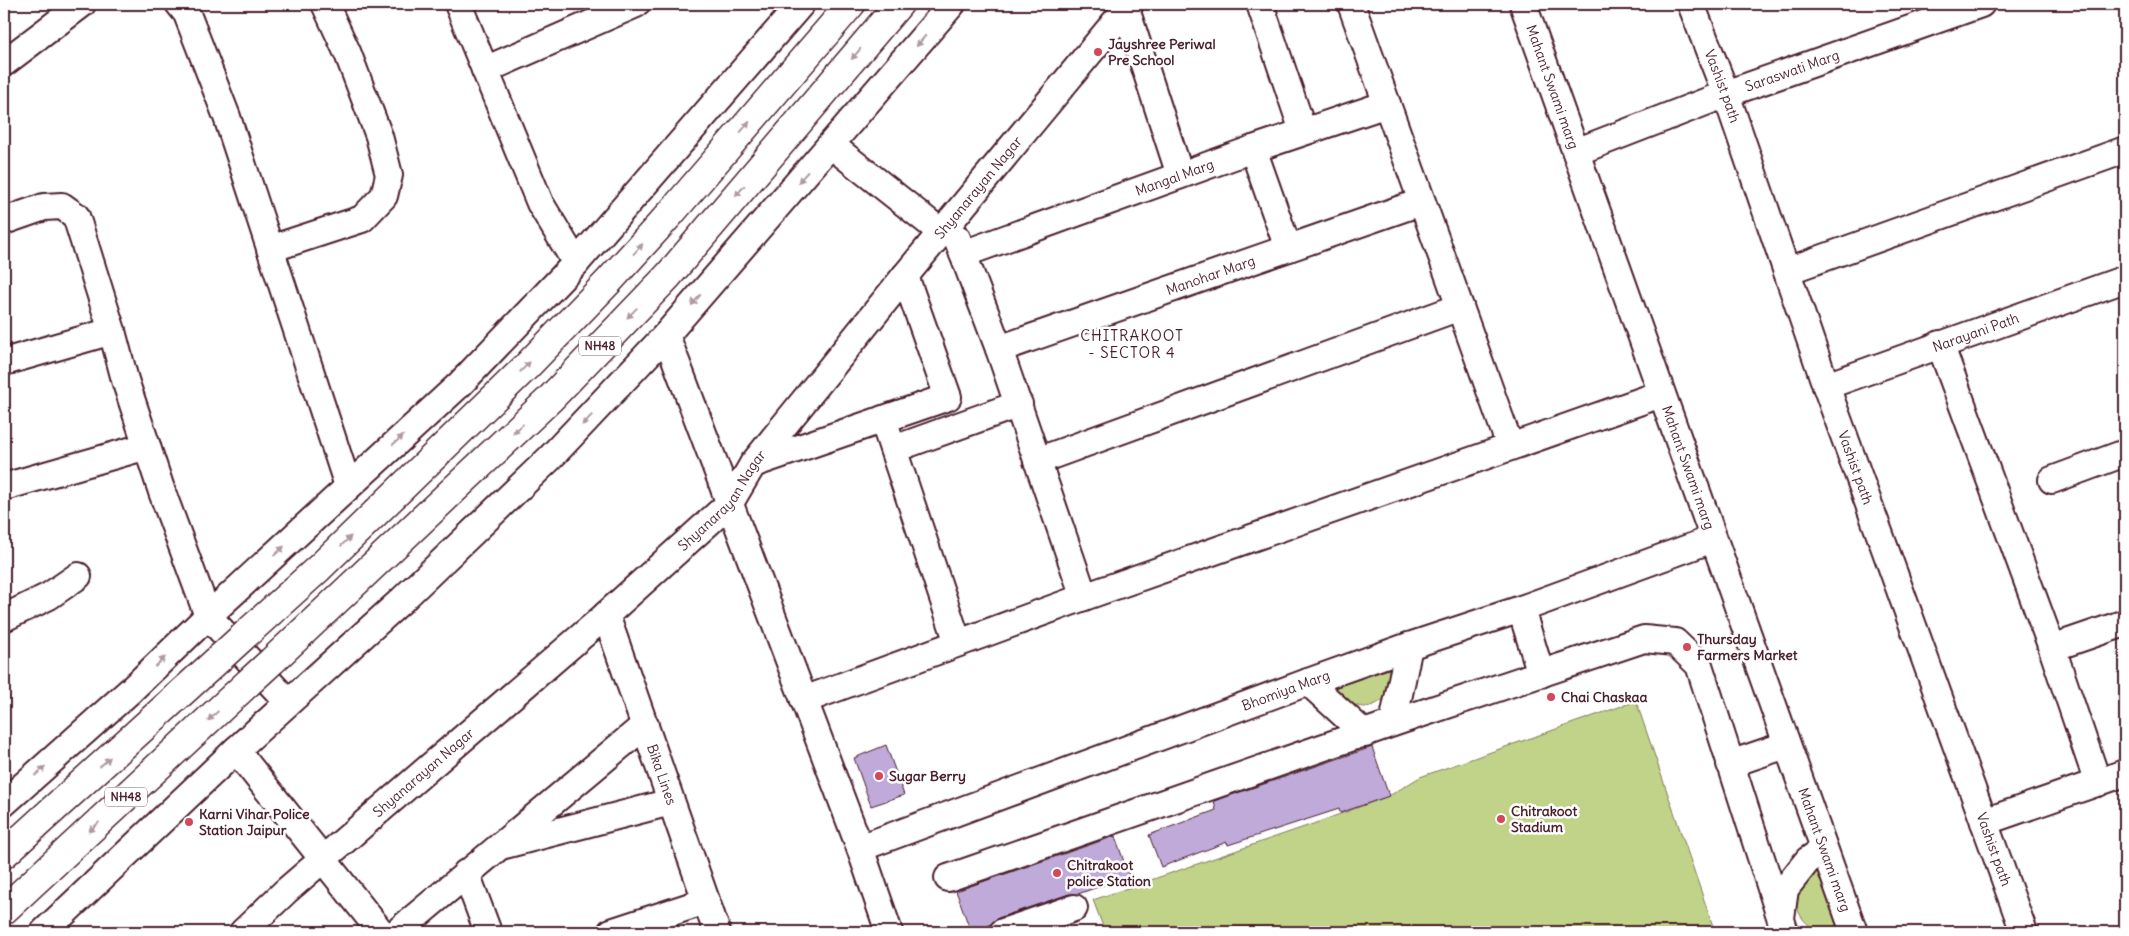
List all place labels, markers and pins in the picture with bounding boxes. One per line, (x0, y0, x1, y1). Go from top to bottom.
place label: Jayshree Periwal Pre School (1108, 35, 1216, 69)
marker: Jayshree Periwal Pre School (1092, 46, 1104, 58)
place label: Thursday Farmers Market (1697, 630, 1798, 664)
marker: Thursday Farmers Market (1681, 641, 1693, 653)
place label: Chai Chaskaa (1561, 688, 1647, 706)
marker: Chai Chaskaa (1545, 691, 1557, 703)
place label: Sugar Berry (889, 767, 966, 785)
marker: Sugar Berry (873, 770, 885, 782)
place label: Chitrakoot Stadium (1511, 802, 1577, 836)
place label: Karni Vihar Police Station Jaipur (199, 805, 310, 839)
marker: Chitrakoot Stadium (1495, 813, 1507, 825)
marker: Karni Vihar Police Station Jaipur (183, 816, 195, 828)
place label: Chitrakoot police Station (1067, 856, 1151, 890)
marker: Chitrakoot police Station (1051, 867, 1063, 879)

